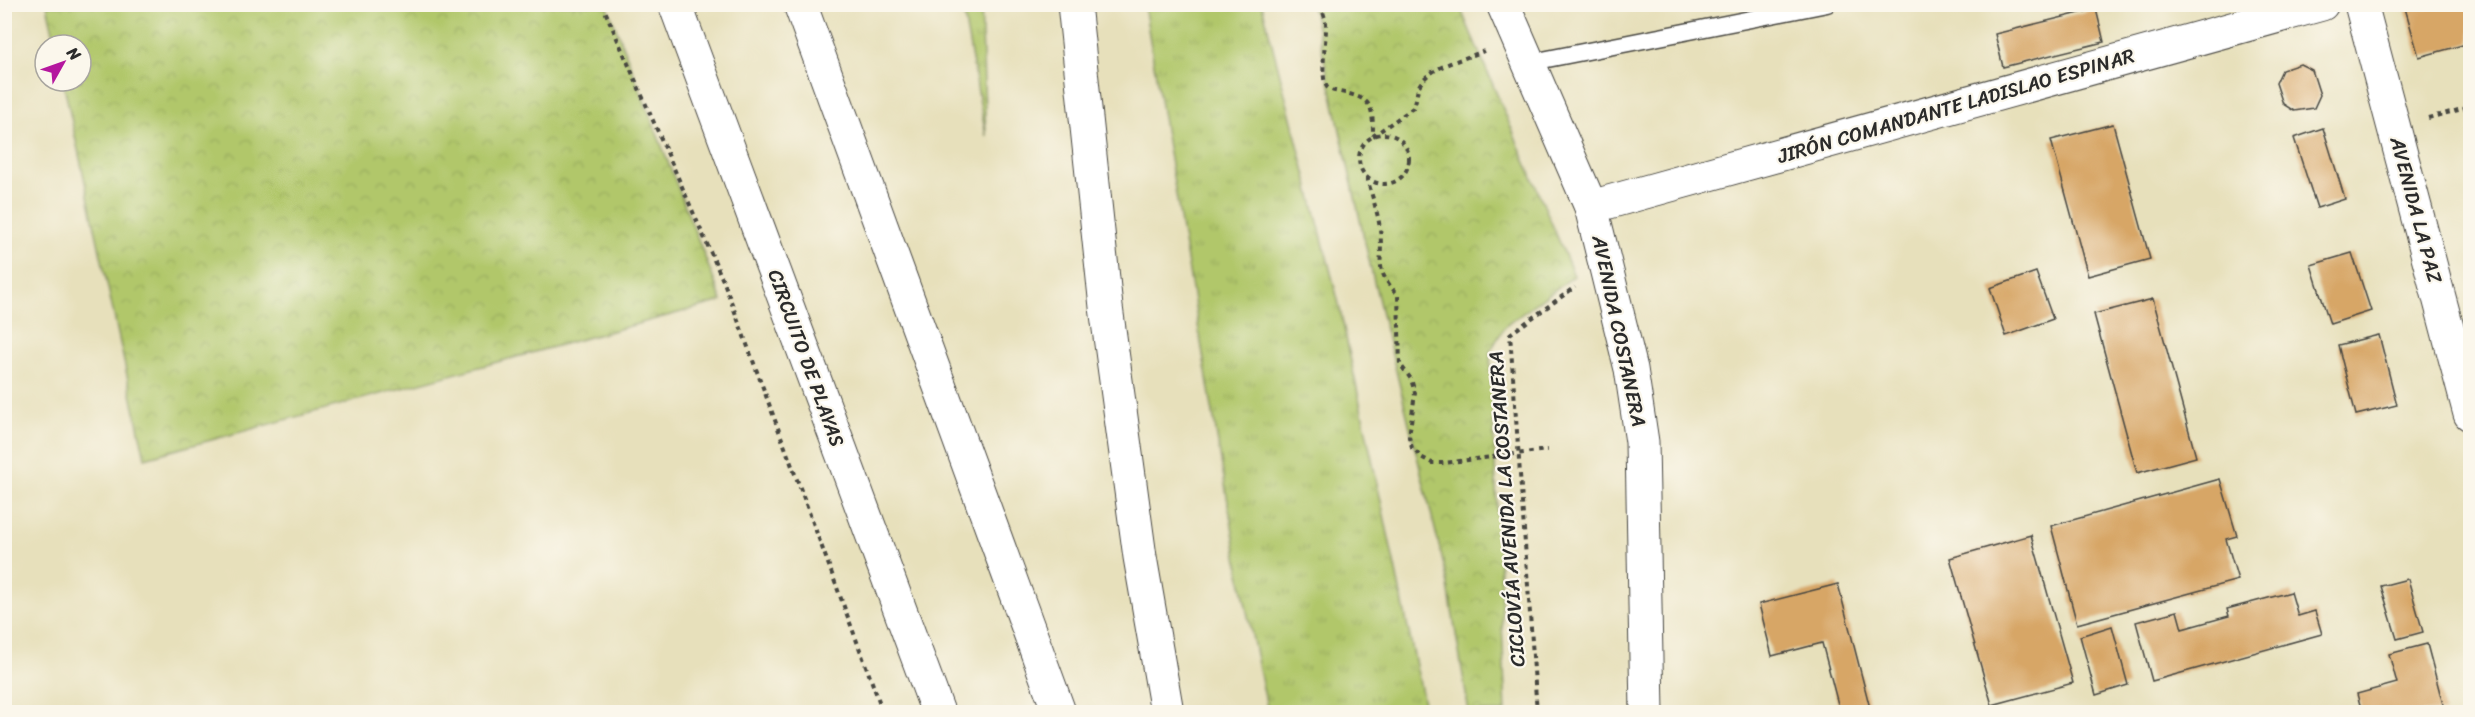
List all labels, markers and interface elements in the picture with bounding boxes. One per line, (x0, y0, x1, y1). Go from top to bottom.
north arrow (33, 33, 93, 93)
street label: JIRÓN COMANDANTE LADISLAO ESPINAR (1772, 38, 2139, 174)
text: N (59, 39, 89, 68)
street label: AVENIDA LA PAZ (2379, 132, 2452, 288)
street label: AVENIDA COSTANERA (1581, 231, 1656, 430)
street label: CIRCUITO DE PLAYAS (758, 264, 854, 452)
street label: CICLOVÍA AVENIDA LA COSTANERA (1479, 350, 1535, 668)

